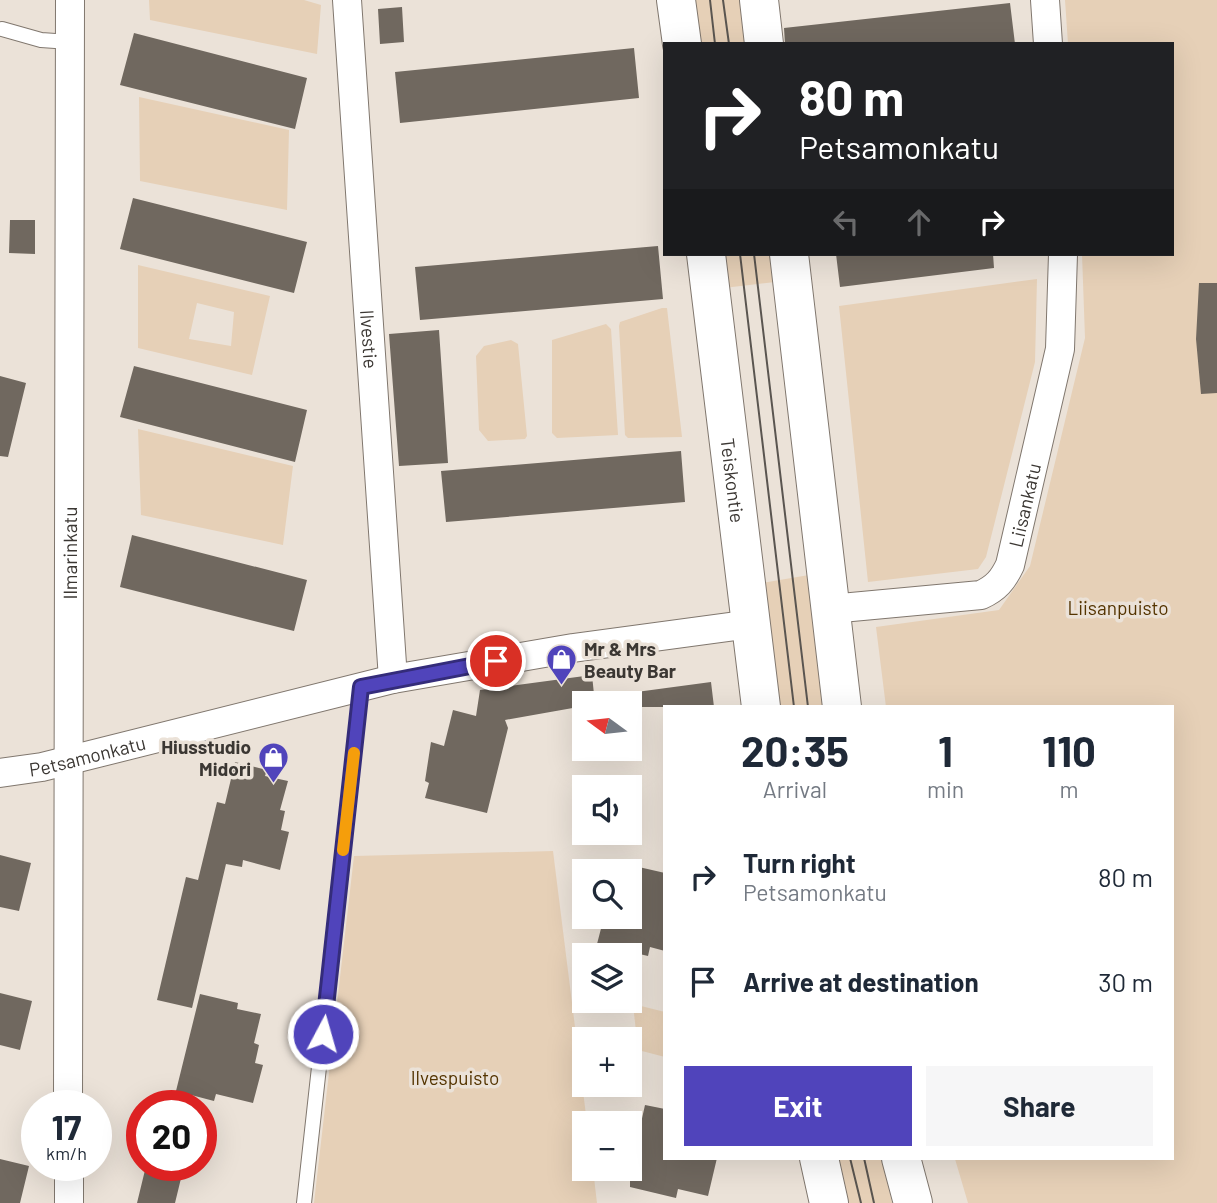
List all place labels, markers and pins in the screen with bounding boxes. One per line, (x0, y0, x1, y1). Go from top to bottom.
pin (466, 631, 526, 691)
place label: Mr & Mrs Beauty Bar (584, 637, 677, 682)
shop icon: Mr & Mrs Beauty Bar (544, 642, 578, 686)
place label: Hiusstudio Midori (161, 735, 251, 780)
shop icon: Hiusstudio Midori (257, 740, 291, 784)

